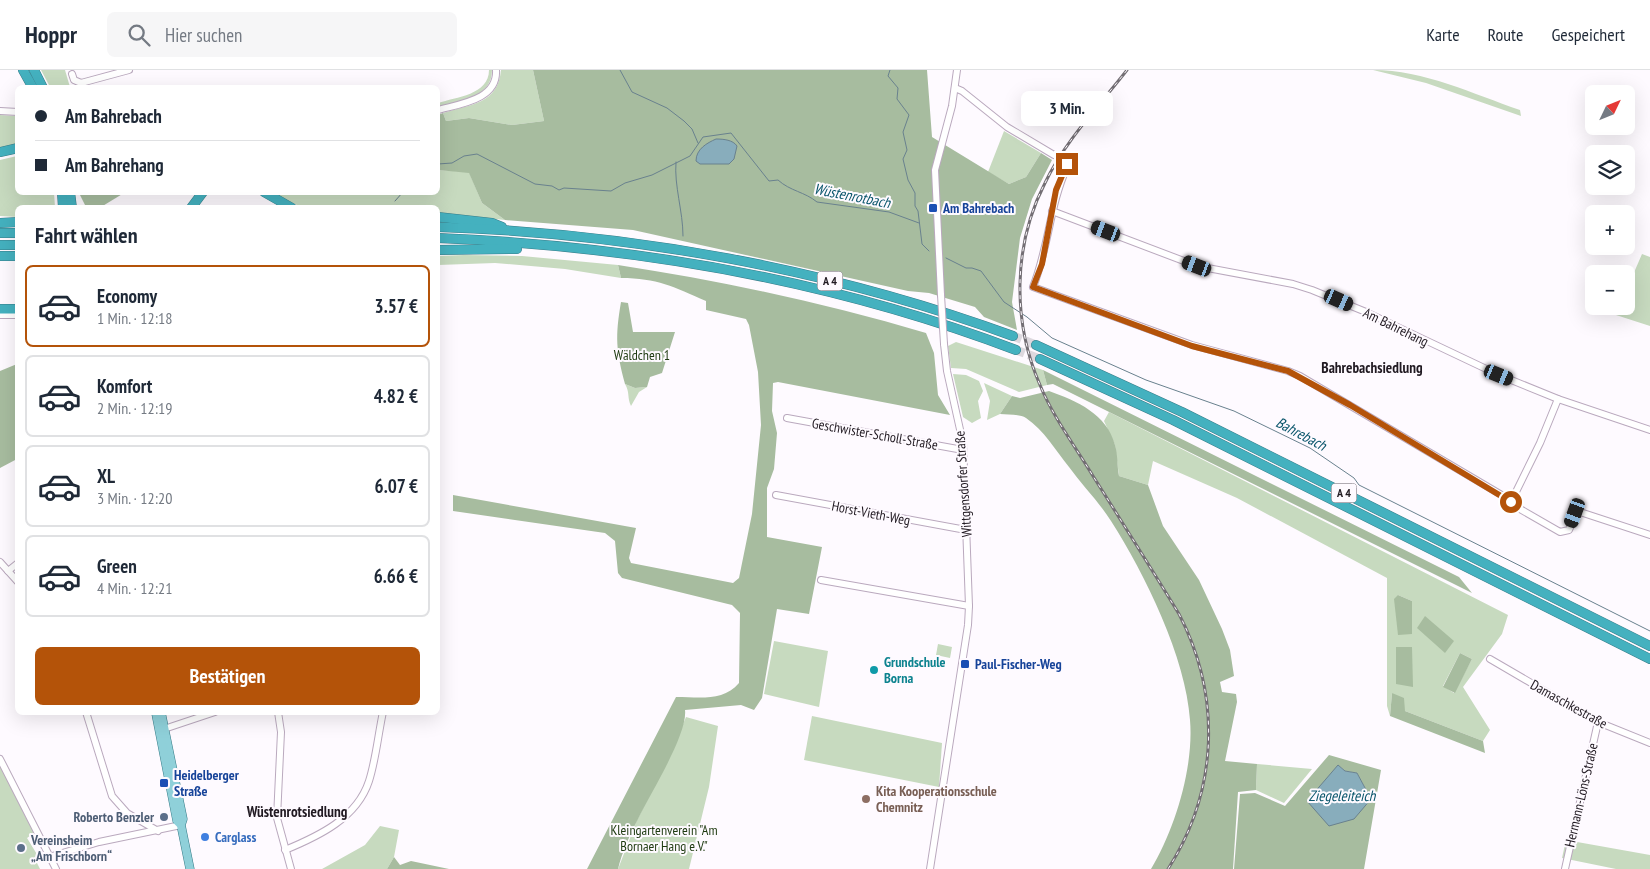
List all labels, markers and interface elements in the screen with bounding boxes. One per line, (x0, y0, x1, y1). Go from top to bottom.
search box (107, 12, 457, 57)
text: Hoppr (25, 19, 77, 50)
icon: search (125, 21, 153, 49)
text: Hier suchen (165, 23, 242, 47)
text: Karte (1426, 23, 1460, 46)
text: Route (1488, 23, 1523, 46)
text: Gespeichert (1551, 23, 1625, 46)
north arrow (1585, 85, 1635, 135)
map controls (1585, 85, 1635, 315)
callout: 3 Min. (1021, 92, 1113, 126)
text: 3 Min. (1049, 98, 1085, 118)
text: Am Bahrebach (65, 104, 162, 128)
button: layers (1585, 145, 1635, 195)
text: Am Bahrehang (65, 153, 164, 177)
route end (1056, 153, 1078, 175)
water label: Wüstenrotbach (812, 179, 893, 212)
place label: Am Bahrebach (942, 199, 1014, 217)
marker: Am Bahrebach (927, 202, 939, 214)
button: + (1585, 205, 1635, 255)
car (1089, 219, 1122, 243)
text: Fahrt wählen (35, 221, 138, 249)
car (1180, 254, 1213, 278)
button: − (1585, 265, 1635, 315)
road number: A 4 (818, 272, 842, 290)
icon: car (37, 284, 82, 329)
text: Economy (97, 284, 157, 308)
car (1322, 287, 1355, 313)
text: 3.57 € (375, 294, 418, 318)
street label: Am Bahrehang (1360, 303, 1432, 351)
text: 1 Min. · 12:18 (97, 308, 172, 328)
park label: Wäldchen 1 (614, 346, 670, 364)
district label: Bahrebachsiedlung (1321, 358, 1423, 377)
car (1482, 362, 1515, 388)
icon: car (37, 374, 82, 419)
text: Komfort (97, 374, 152, 398)
text: 4.82 € (374, 384, 418, 408)
text: 2 Min. · 12:19 (97, 398, 172, 418)
water label: Bahrebach (1273, 412, 1331, 455)
street label: Geschwister-Scholl-Straße (811, 414, 940, 454)
street label: Wittgensdorfer Straße (950, 430, 976, 538)
icon: car (37, 464, 82, 509)
text: XL (97, 464, 115, 488)
text: 6.07 € (375, 474, 418, 498)
road number: A 4 (1332, 483, 1356, 502)
text: 3 Min. · 12:20 (97, 488, 172, 508)
route start (1500, 491, 1522, 513)
car (1562, 496, 1587, 530)
street label: Horst-Vieth-Weg (830, 497, 912, 529)
icon: car (37, 554, 82, 599)
text: Green (97, 554, 137, 578)
text: 6.66 € (374, 564, 418, 588)
text: 4 Min. · 12:21 (97, 578, 172, 598)
button: Bestätigen (35, 647, 420, 705)
place label: Grundschule Borna (884, 653, 946, 687)
place label: Paul-Fischer-Weg (975, 655, 1062, 673)
marker: Paul-Fischer-Weg (959, 658, 971, 670)
marker: Grundschule Borna (868, 664, 880, 676)
street label: Damaschkestraße (1527, 675, 1611, 733)
street label: Hermann-Löns-Straße (1560, 741, 1602, 849)
place label: Heidelberger Straße (174, 766, 240, 800)
marker: Heidelberger Straße (158, 777, 170, 789)
place label: Kita Kooperationsschule Chemnitz (876, 782, 997, 816)
water label: Ziegeleiteich (1309, 786, 1377, 805)
marker: Kita Kooperationsschule Chemnitz (860, 793, 872, 805)
district label: Wüstenrotsiedlung (246, 802, 348, 821)
place label: Roberto Benzler (74, 808, 155, 826)
marker: Roberto Benzler (158, 811, 170, 823)
park label: Kleingartenverein "Am Bornaer Hang e.V." (610, 821, 718, 855)
place label: Carglass (215, 828, 256, 846)
place label: Vereinsheim „Am Frischborn“ (30, 831, 112, 865)
marker: Carglass (199, 831, 211, 843)
marker: Vereinsheim „Am Frischborn“ (15, 842, 27, 854)

